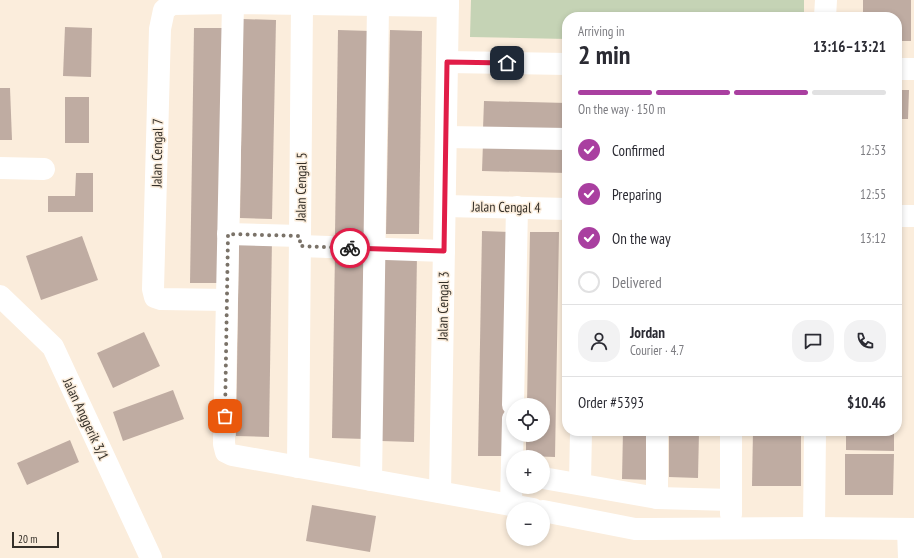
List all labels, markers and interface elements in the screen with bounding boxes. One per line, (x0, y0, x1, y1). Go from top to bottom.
text: Arriving in (578, 23, 625, 40)
text: 13:16–13:21 (813, 37, 886, 56)
text: 2 min (578, 38, 631, 71)
pin (490, 46, 524, 80)
icon: home (496, 52, 518, 74)
text: On the way · 150 m (578, 101, 665, 118)
street label: Jalan Cengal 7 (147, 118, 167, 189)
icon: check (578, 139, 600, 161)
text: Confirmed (612, 141, 665, 160)
text: 12:53 (860, 142, 886, 159)
street label: Jalan Cengal 5 (291, 152, 311, 223)
icon: check (578, 183, 600, 205)
text: Preparing (612, 185, 662, 204)
text: 12:55 (860, 186, 886, 203)
street label: Jalan Cengal 4 (470, 197, 541, 217)
icon: check (578, 227, 600, 249)
courier (330, 228, 370, 268)
text: On the way (612, 229, 671, 248)
text: 13:12 (860, 230, 886, 247)
icon: bike (339, 237, 361, 259)
street label: Jalan Cengal 3 (433, 271, 453, 342)
text: Delivered (612, 273, 662, 292)
button: person (578, 320, 620, 362)
button: chat (792, 320, 834, 362)
button: phone (844, 320, 886, 362)
text: Jordan (630, 323, 665, 342)
text: Courier · 4.7 (630, 342, 684, 359)
street label: Jalan Anggerik 3/1 (59, 374, 113, 463)
text: Order #5393 (578, 393, 644, 412)
text: $10.46 (847, 393, 886, 412)
map controls (506, 398, 550, 546)
button: locate (506, 398, 550, 442)
pin (208, 399, 242, 433)
icon: bag (214, 405, 236, 427)
button: + (506, 450, 550, 494)
button: − (506, 502, 550, 546)
scale bar (12, 530, 59, 549)
text: 20 m (18, 532, 37, 546)

